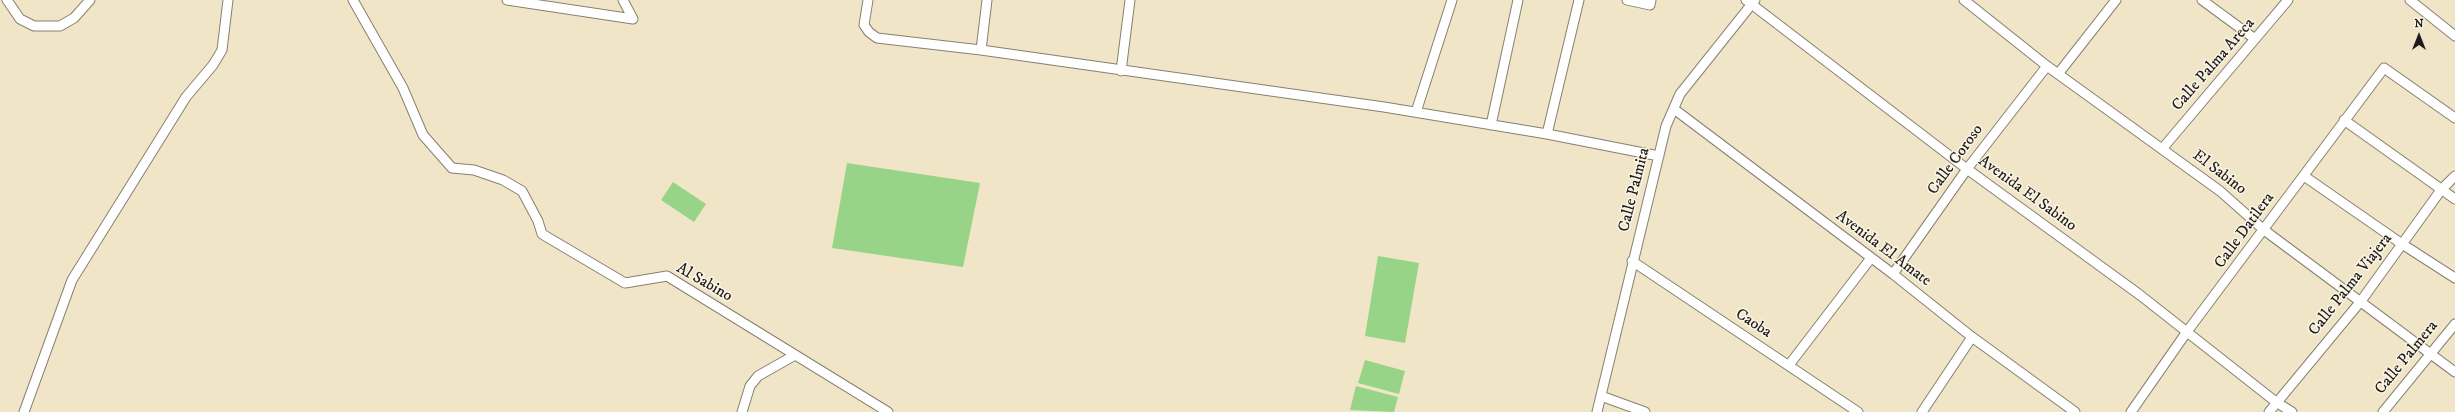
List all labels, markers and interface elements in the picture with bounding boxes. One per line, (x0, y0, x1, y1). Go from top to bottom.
street label: Calle Palma Areca (2168, 15, 2260, 115)
north arrow (2399, 16, 2439, 56)
text: N (2414, 17, 2424, 31)
street label: Calle Coroso (1924, 121, 1988, 199)
street label: Calle Palmita (1615, 146, 1655, 234)
street label: El Sabino (2188, 147, 2250, 199)
street label: Avenida El Sabino (1974, 152, 2080, 236)
street label: Calle Datilera (2211, 189, 2279, 273)
street label: Avenida El Amate (1831, 207, 1935, 291)
street label: Calle Palma Viajera (2305, 230, 2397, 340)
street label: Al Sabino (673, 259, 735, 307)
street label: Caoba (1731, 305, 1775, 343)
street label: Calle Palmera (2371, 317, 2443, 399)

